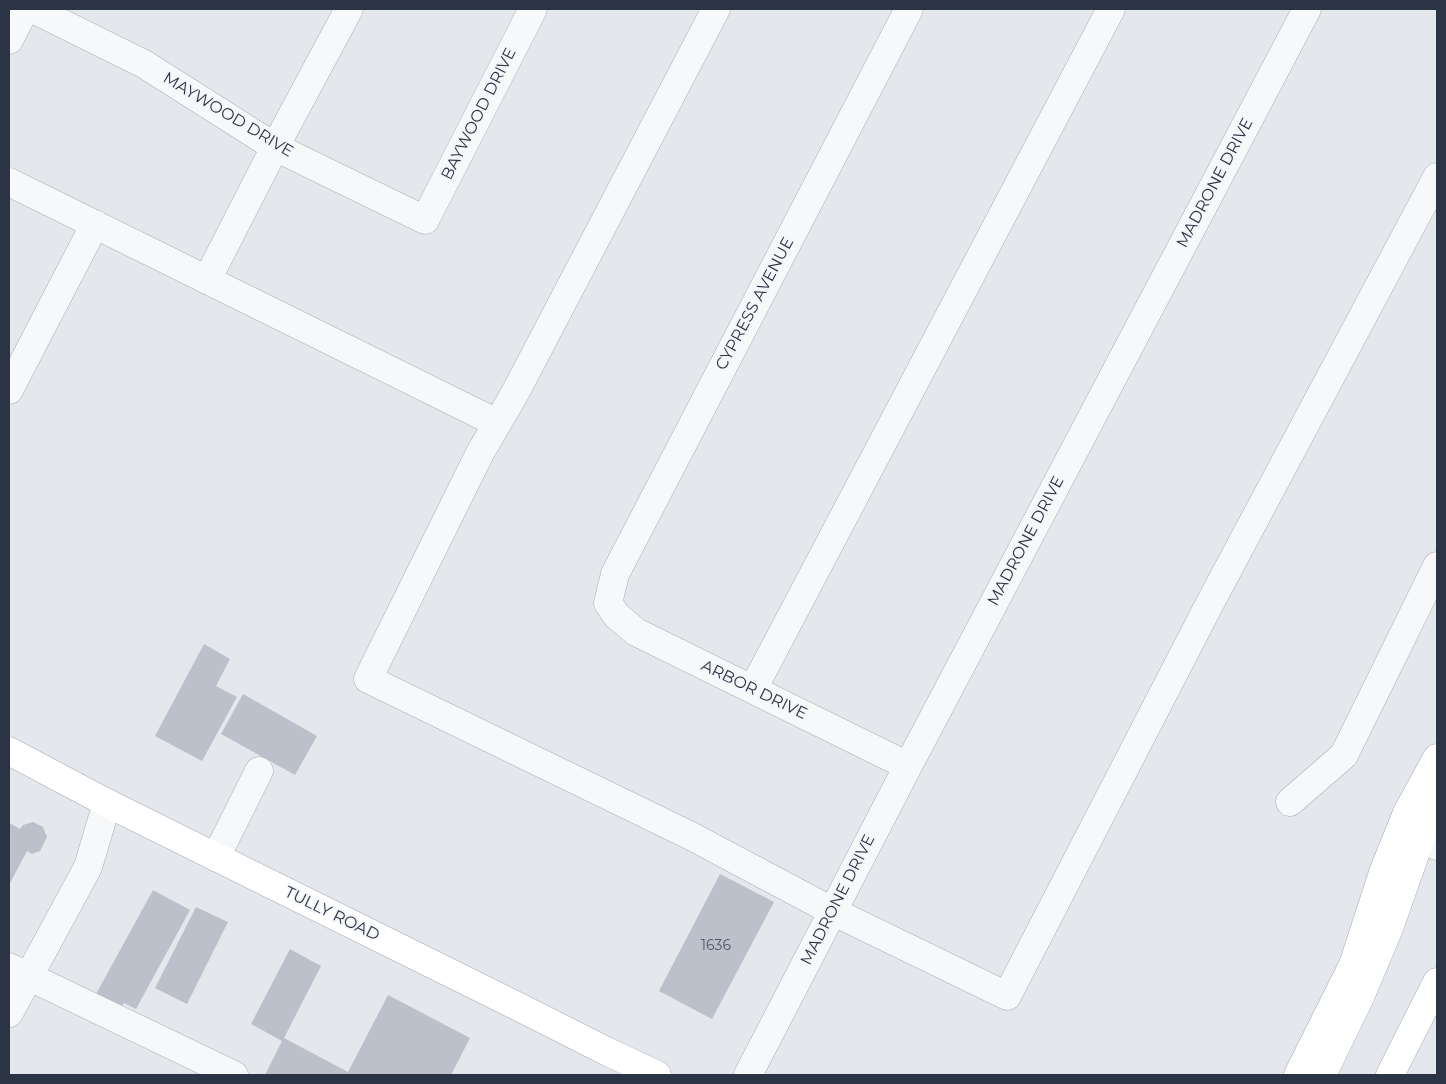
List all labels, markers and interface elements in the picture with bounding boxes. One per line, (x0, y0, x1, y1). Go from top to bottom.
street label: BAYWOOD DRIVE (437, 45, 521, 183)
street label: MAYWOOD DRIVE (159, 68, 297, 162)
street label: MADRONE DRIVE (1173, 115, 1257, 251)
street label: CYPRESS AVENUE (712, 234, 798, 374)
street label: MADRONE DRIVE (984, 473, 1068, 609)
street label: ARBOR DRIVE (698, 656, 810, 724)
street label: MADRONE DRIVE (797, 832, 879, 968)
street label: TULLY ROAD (281, 883, 383, 945)
house number: 1636 (701, 938, 731, 954)

